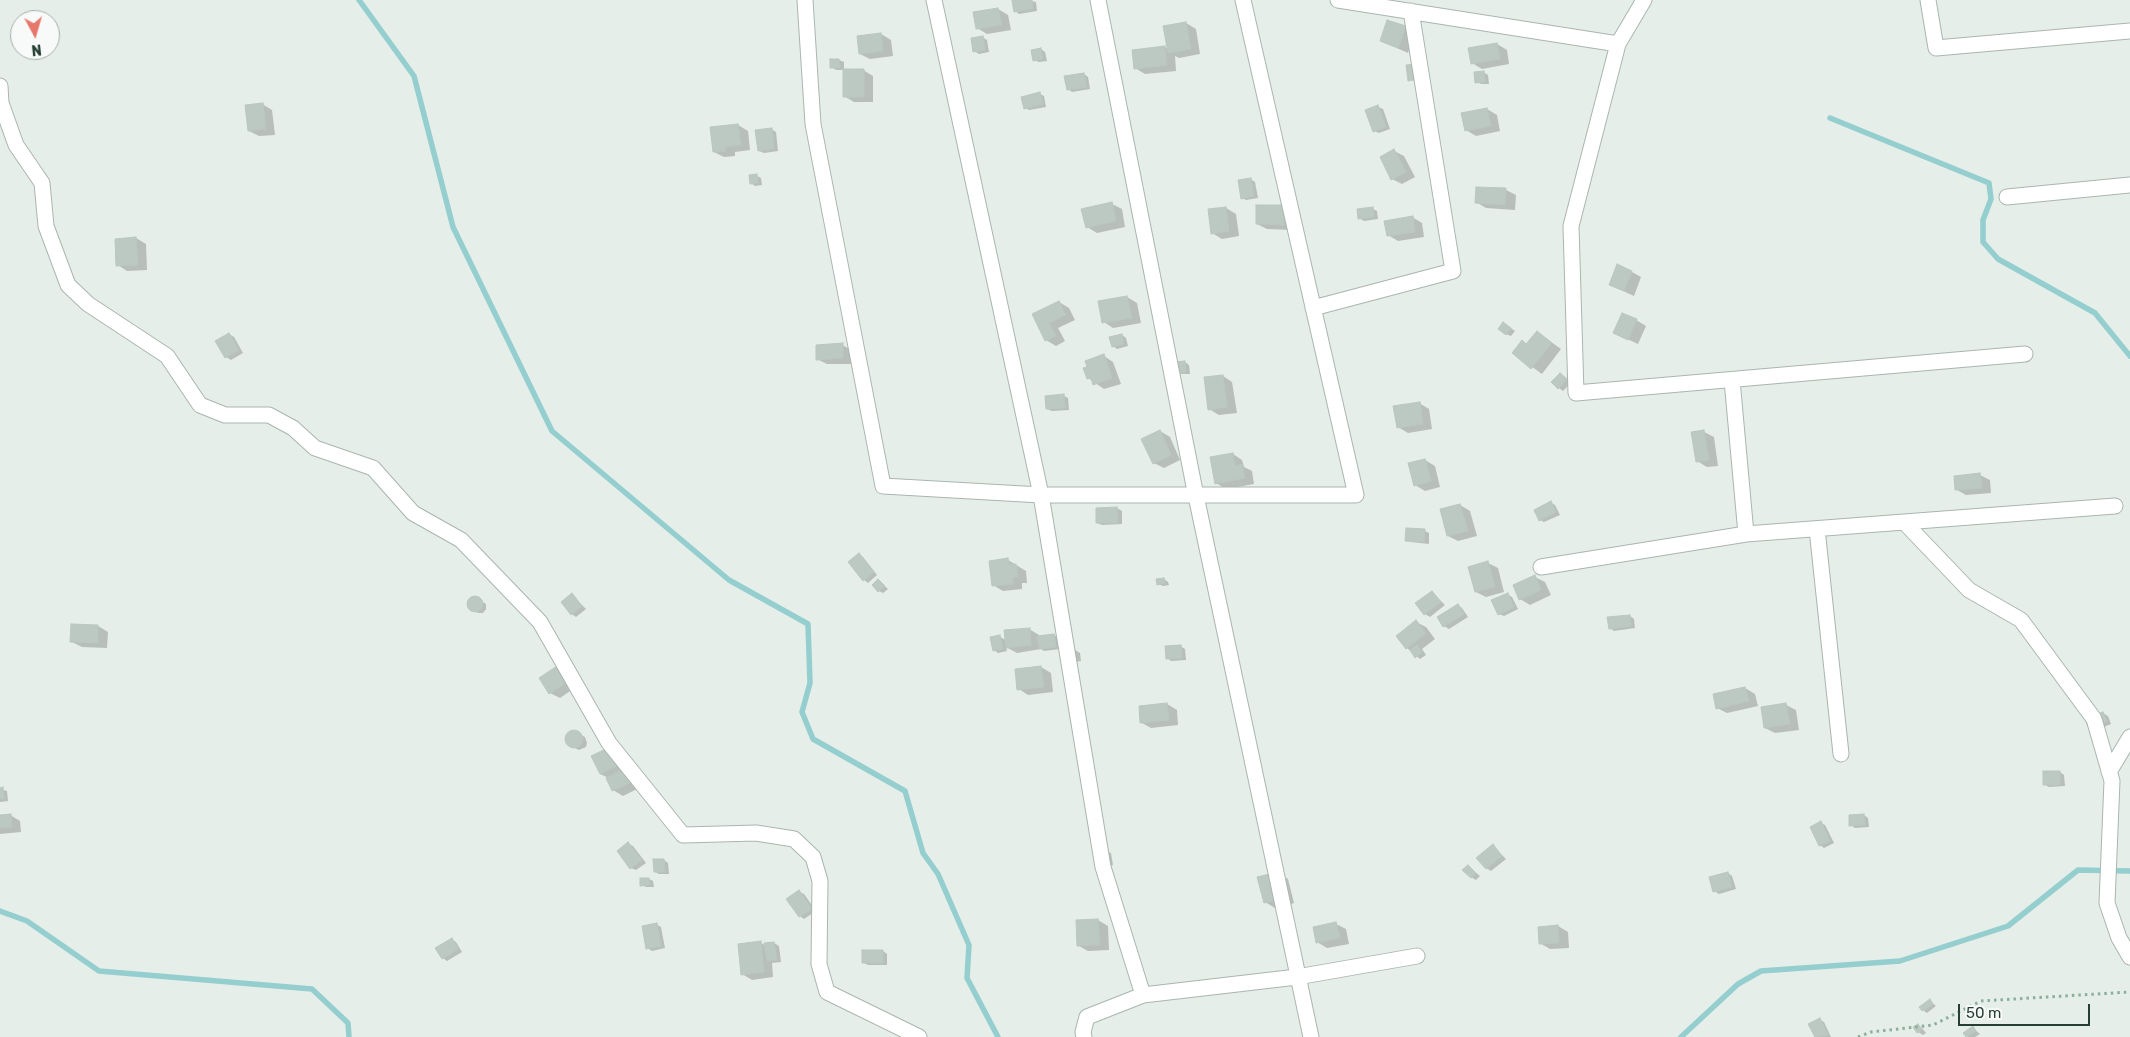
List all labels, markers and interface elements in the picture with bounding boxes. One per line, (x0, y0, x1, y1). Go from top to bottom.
north arrow (10, 10, 60, 60)
text: N (31, 40, 42, 58)
scale bar (1960, 994, 2092, 1026)
text: 50 m (1966, 1004, 2001, 1022)

